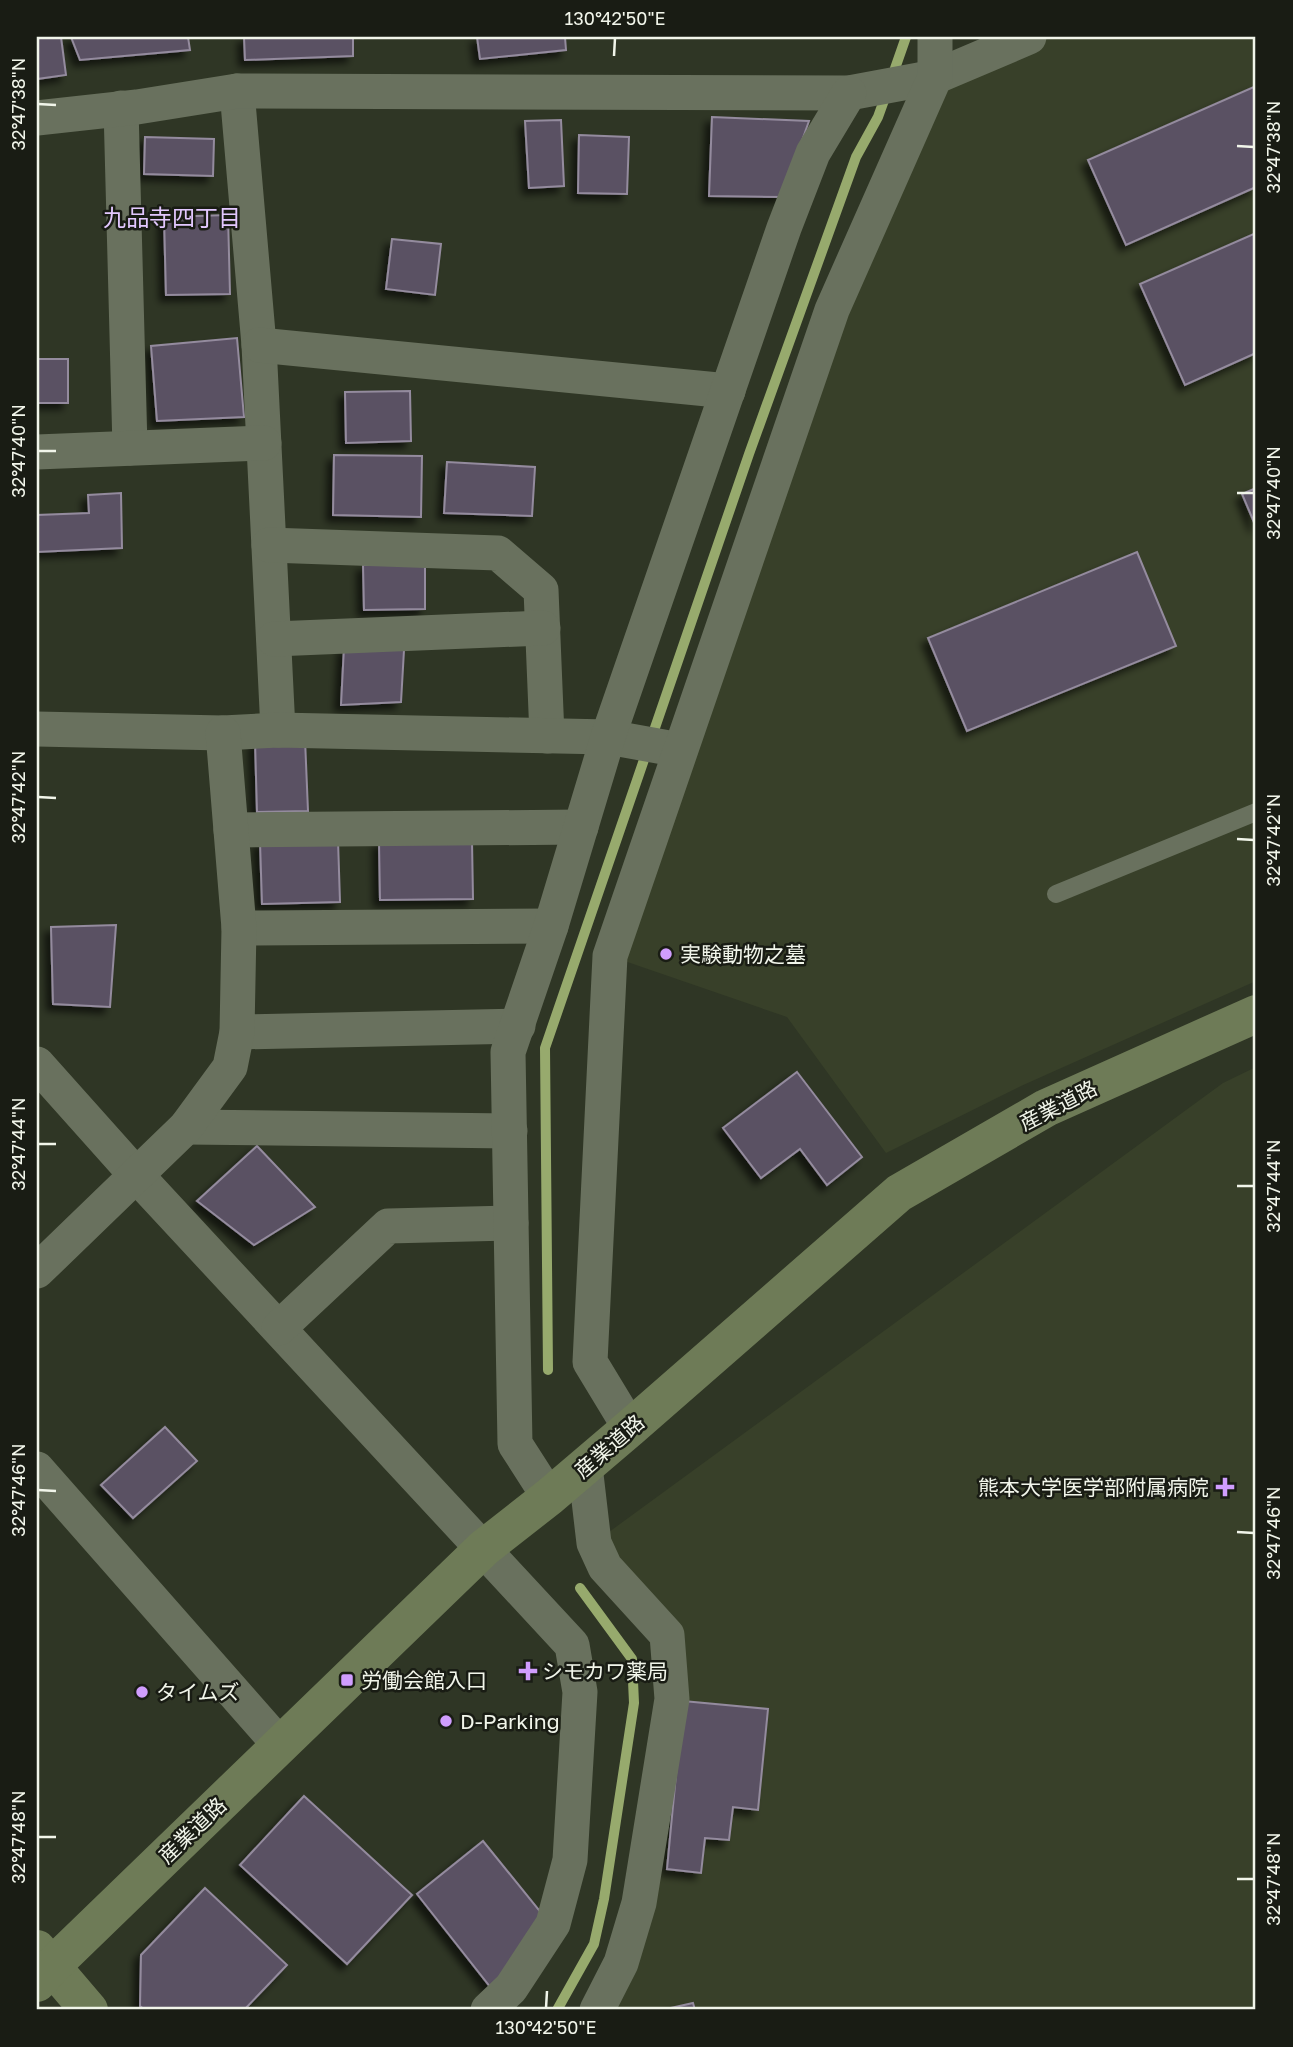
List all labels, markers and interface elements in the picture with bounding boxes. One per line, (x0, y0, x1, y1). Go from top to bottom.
text: 130°42'50"E (565, 7, 665, 29)
text: 32°47'38"N (7, 57, 29, 151)
text: 32°47'38"N (1262, 100, 1284, 194)
district label: 九品寺四丁目 (103, 203, 241, 231)
text: 32°47'40"N (7, 404, 29, 498)
text: 32°47'40"N (1262, 446, 1284, 540)
text: 32°47'42"N (7, 751, 29, 843)
text: 32°47'42"N (1262, 794, 1284, 886)
place label: 実験動物之墓 (680, 941, 806, 967)
marker: 実験動物之墓 (658, 946, 674, 962)
street label: 産業道路 (1015, 1074, 1101, 1136)
text: 32°47'44"N (7, 1097, 29, 1191)
text: 32°47'44"N (1262, 1139, 1284, 1233)
street label: 産業道路 (569, 1409, 649, 1483)
text: 32°47'46"N (7, 1443, 29, 1537)
place label: 熊本大学医学部附属病院 (978, 1474, 1209, 1500)
marker: 熊本大学医学部附属病院 (1215, 1477, 1235, 1497)
text: 32°47'46"N (1262, 1486, 1284, 1580)
place label: シモカワ薬局 (542, 1658, 668, 1684)
marker: シモカワ薬局 (520, 1663, 536, 1679)
place label: 労働会館入口 (361, 1667, 487, 1693)
marker: 労働会館入口 (339, 1672, 355, 1688)
place label: タイムズ (156, 1679, 240, 1705)
marker: タイムズ (134, 1684, 150, 1700)
place label: D-Parking (460, 1708, 560, 1734)
marker: D-Parking (438, 1713, 454, 1729)
text: 32°47'48"N (7, 1790, 29, 1884)
street label: 産業道路 (153, 1791, 231, 1869)
text: 32°47'48"N (1262, 1832, 1284, 1926)
text: 130°42'50"E (496, 2016, 596, 2038)

